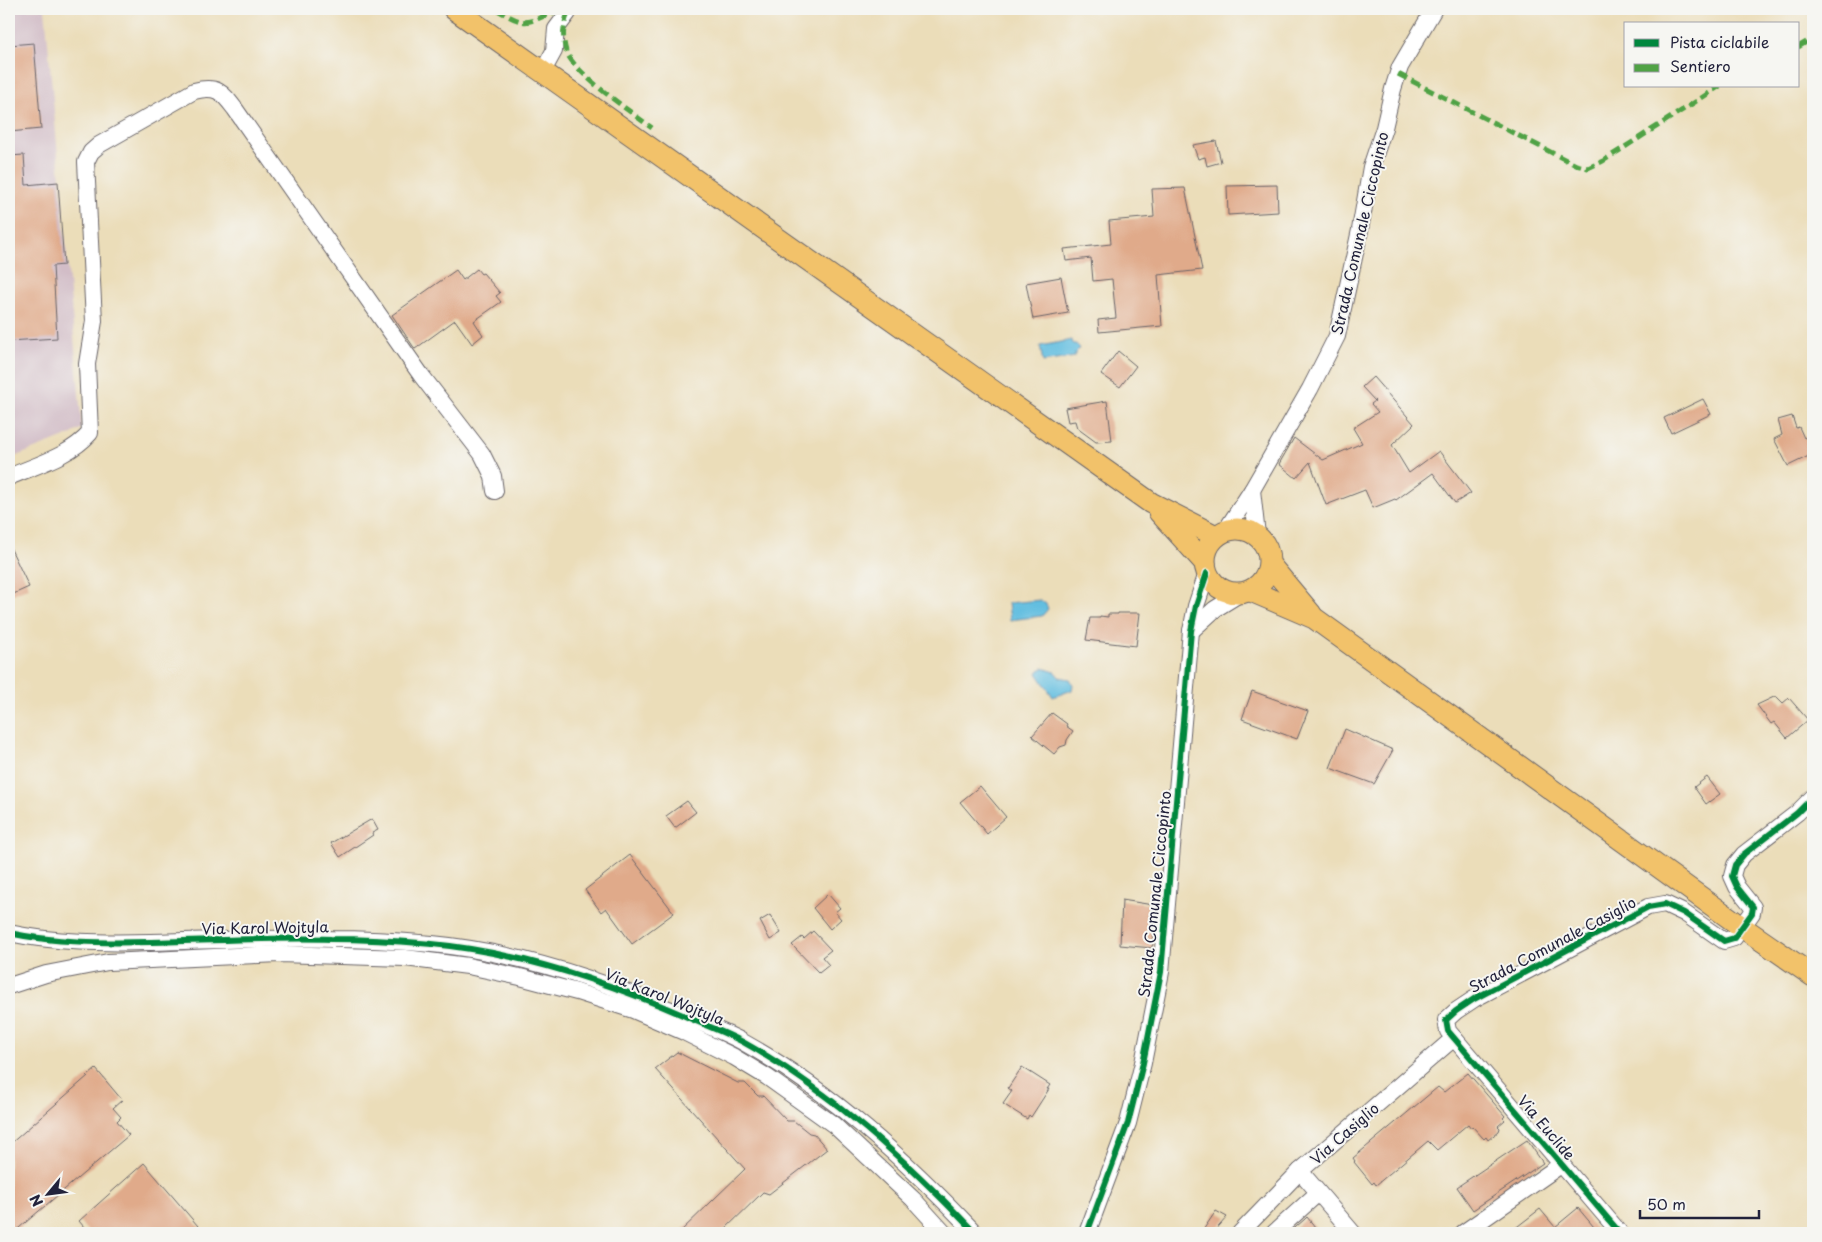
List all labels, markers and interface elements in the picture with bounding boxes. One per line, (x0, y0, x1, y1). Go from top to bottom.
legend (1624, 22, 1800, 88)
text: Pista ciclabile (1670, 30, 1769, 53)
text: Sentiero (1670, 54, 1731, 77)
street label: Strada Comunale Ciccopinto (1324, 129, 1394, 337)
street label: Strada Comunale Ciccopinto (1132, 790, 1176, 998)
street label: Strada Comunale Casiglio (1464, 890, 1640, 998)
street label: Via Karol Wojtyla (201, 914, 329, 940)
street label: Via Karol Wojtyla (602, 962, 729, 1031)
street label: Via Euclide (1513, 1089, 1581, 1165)
street label: Via Casiglio (1304, 1096, 1384, 1170)
north arrow (22, 1170, 72, 1220)
scale bar (1640, 1187, 1758, 1219)
text: N (24, 1191, 48, 1210)
text: 50 m (1647, 1192, 1686, 1215)

